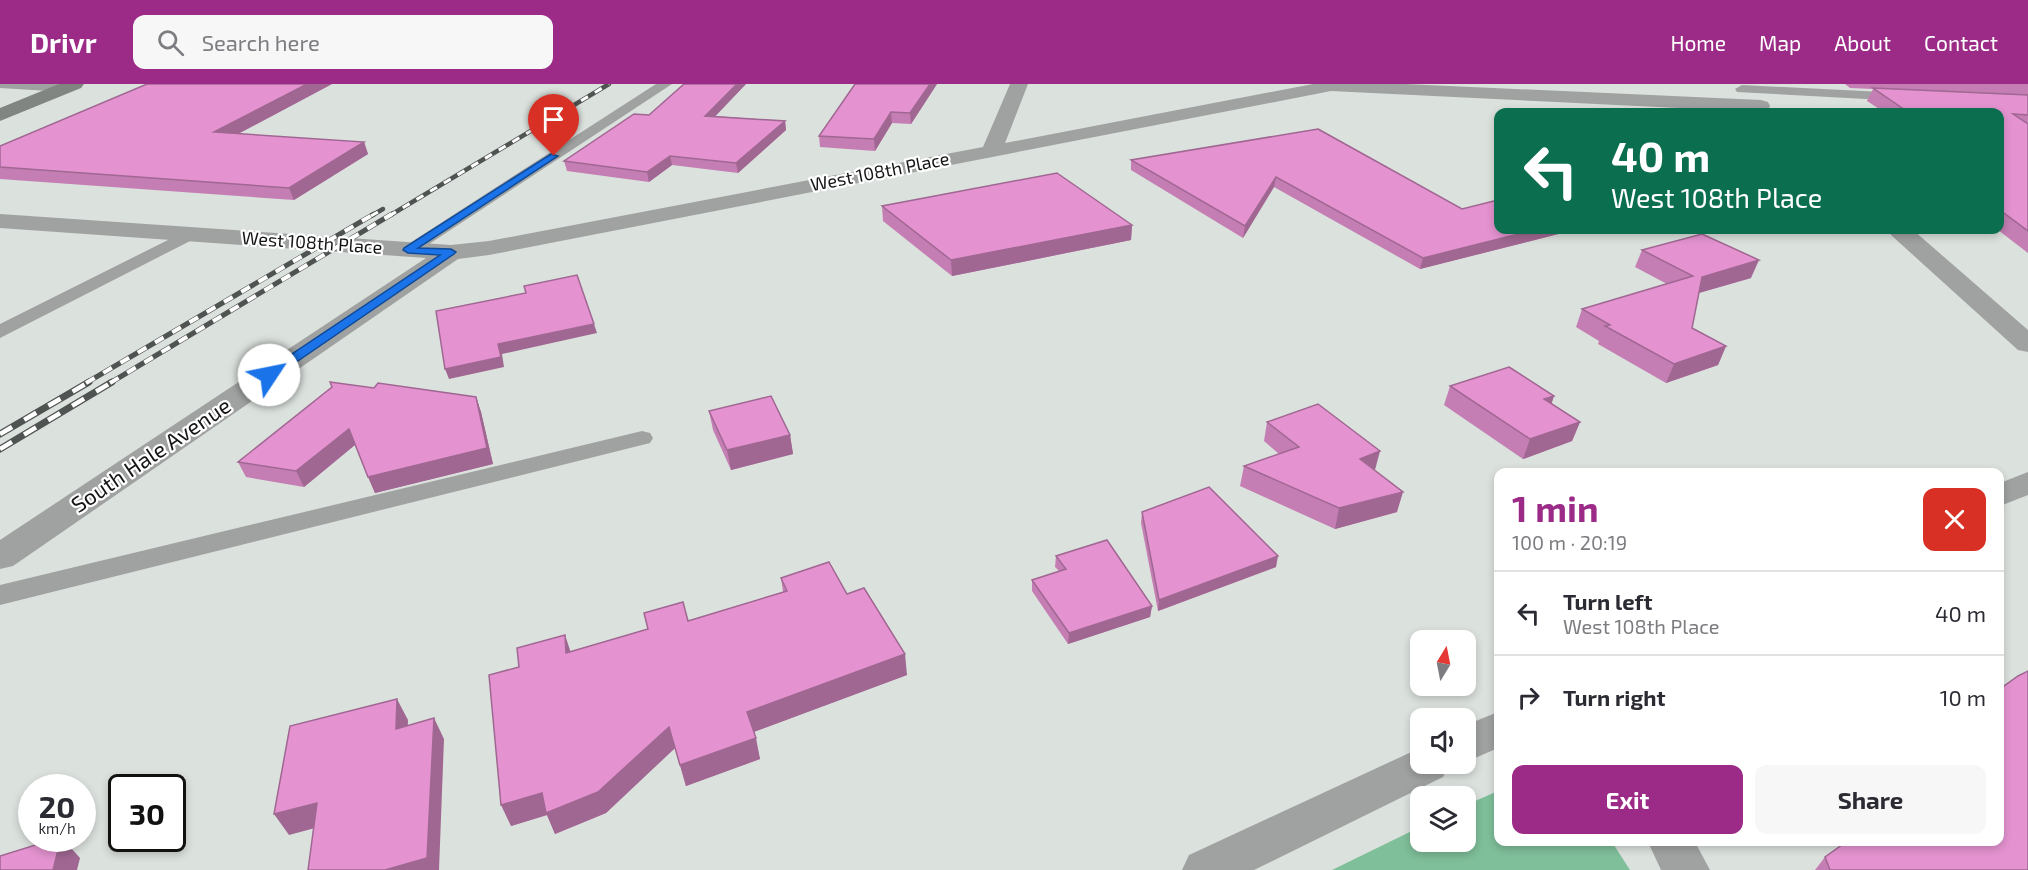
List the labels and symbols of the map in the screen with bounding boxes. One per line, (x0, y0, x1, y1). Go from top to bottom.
pin (528, 94, 579, 156)
street label: West 108th Place (809, 147, 951, 195)
street label: West 108th Place (241, 226, 383, 258)
position arrow (237, 343, 301, 407)
street label: South Hale Avenue (66, 391, 235, 517)
north arrow (1410, 630, 1476, 696)
speed limit sign: 30 (108, 774, 186, 852)

